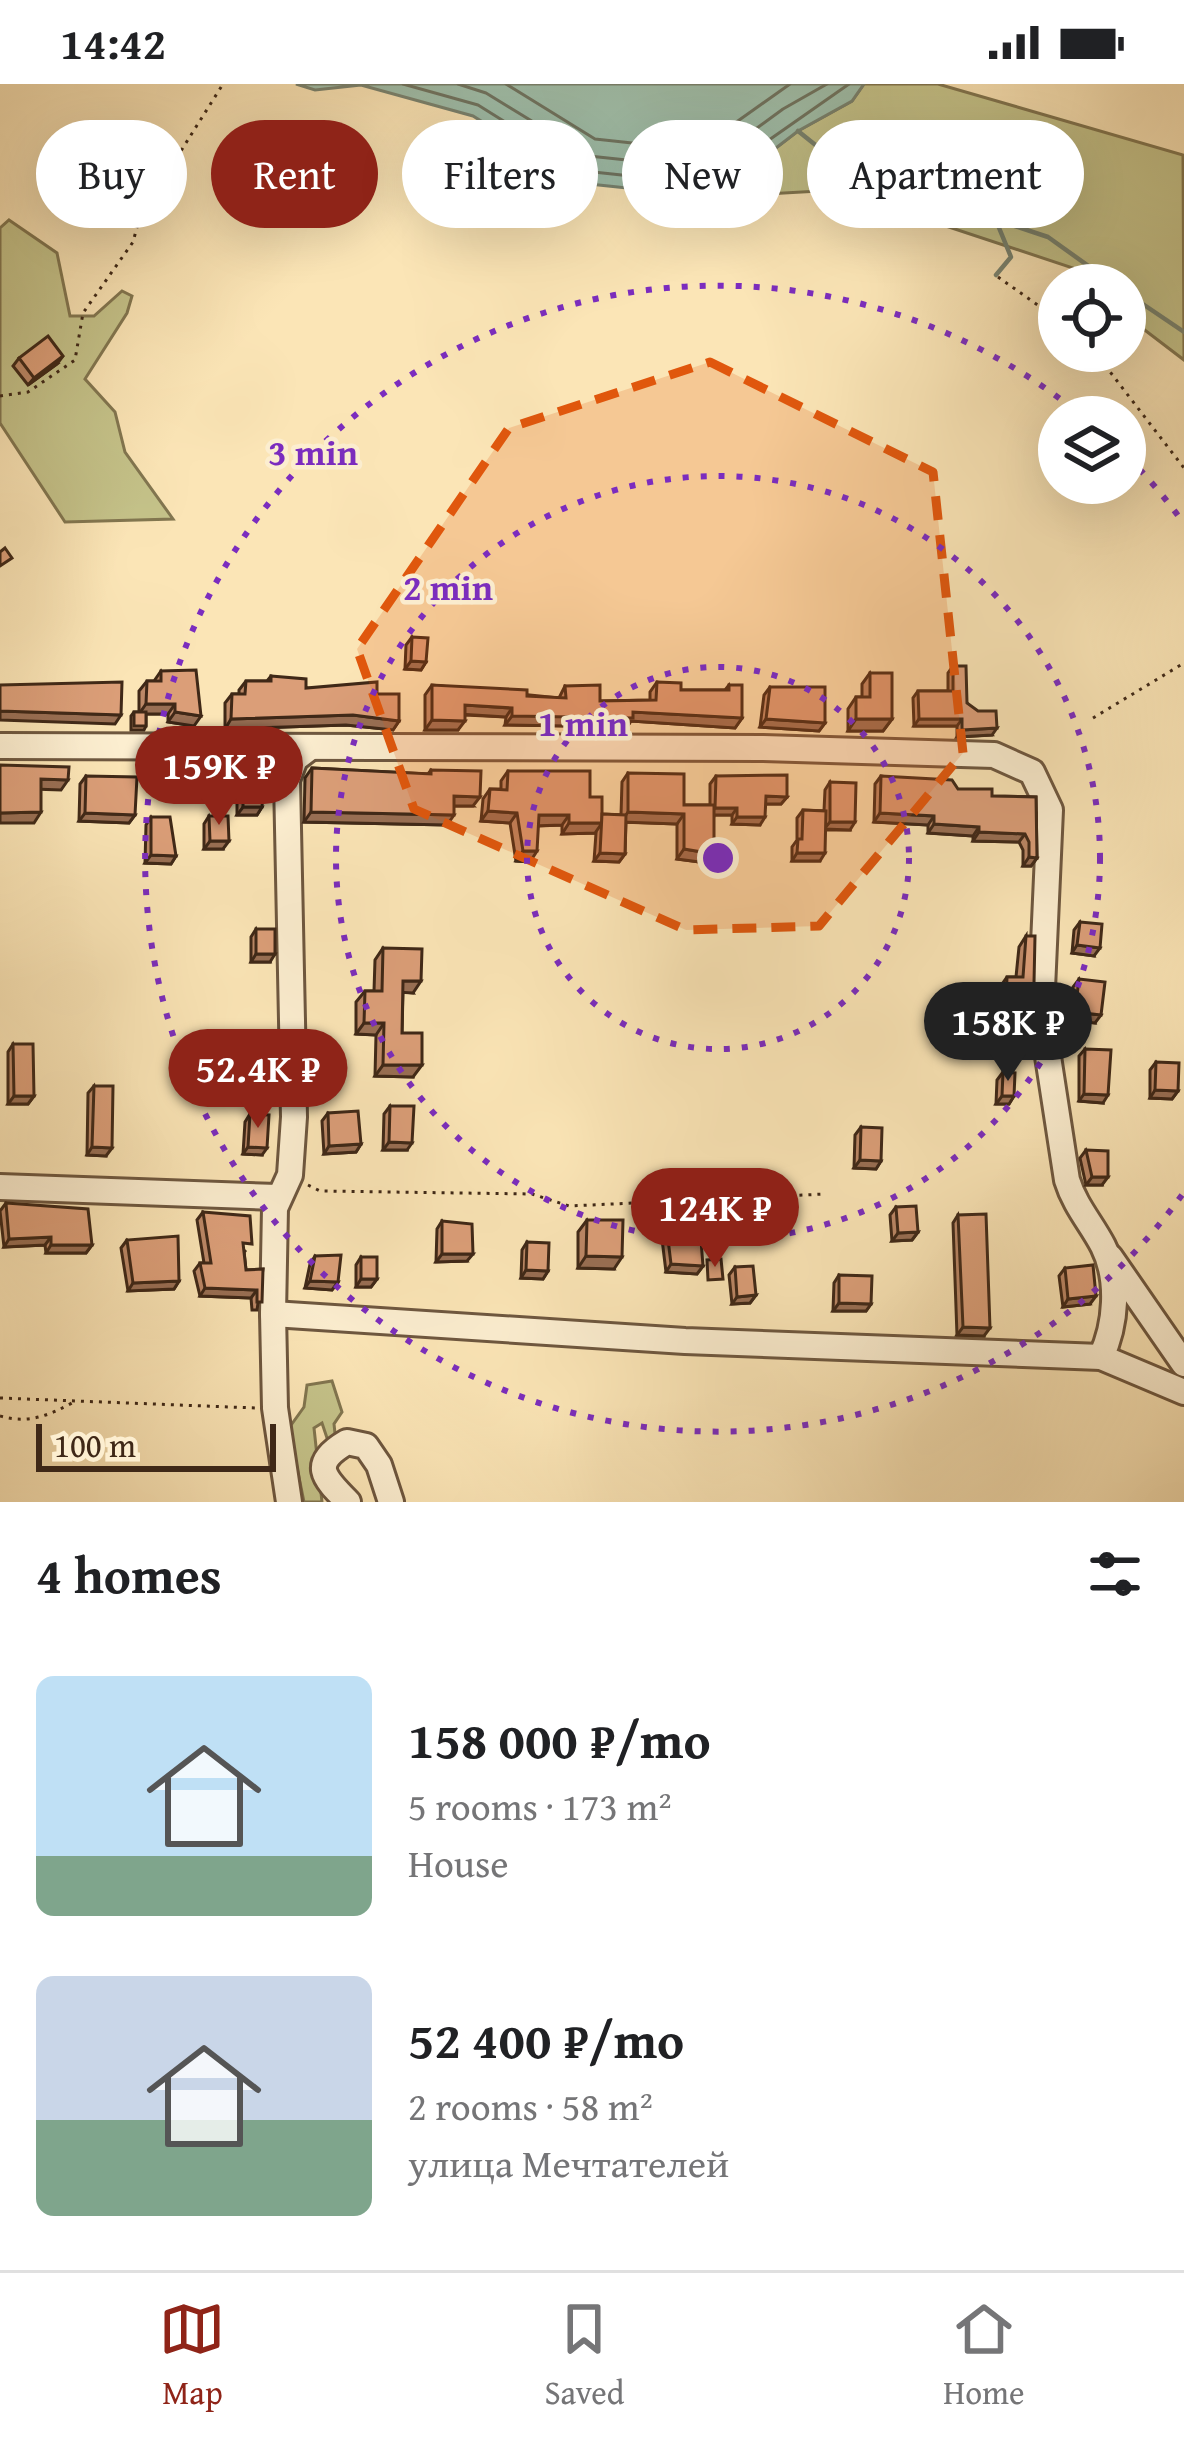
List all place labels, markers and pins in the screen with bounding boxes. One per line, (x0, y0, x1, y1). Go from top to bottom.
pin: 159K ₽ (121, 726, 317, 828)
centre of rings (697, 837, 739, 879)
pin: 158K ₽ (910, 982, 1106, 1084)
pin: 52.4K ₽ (147, 1029, 369, 1131)
pin: 124K ₽ (617, 1168, 813, 1270)

